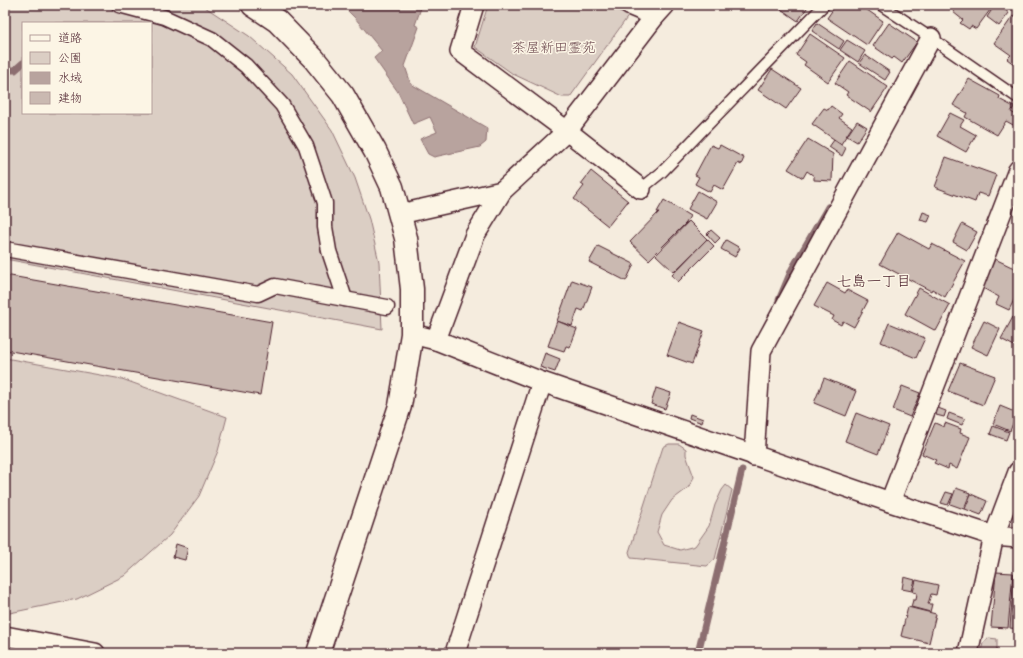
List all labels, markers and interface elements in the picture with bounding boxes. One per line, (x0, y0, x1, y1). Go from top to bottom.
legend (22, 22, 152, 114)
text: 道路 (58, 30, 82, 47)
park label: 茶屋新田霊苑 (512, 38, 596, 58)
text: 公園 (58, 50, 82, 67)
text: 水域 (58, 70, 82, 87)
text: 建物 (58, 90, 82, 107)
district label: 七島一丁目 (836, 271, 912, 292)

